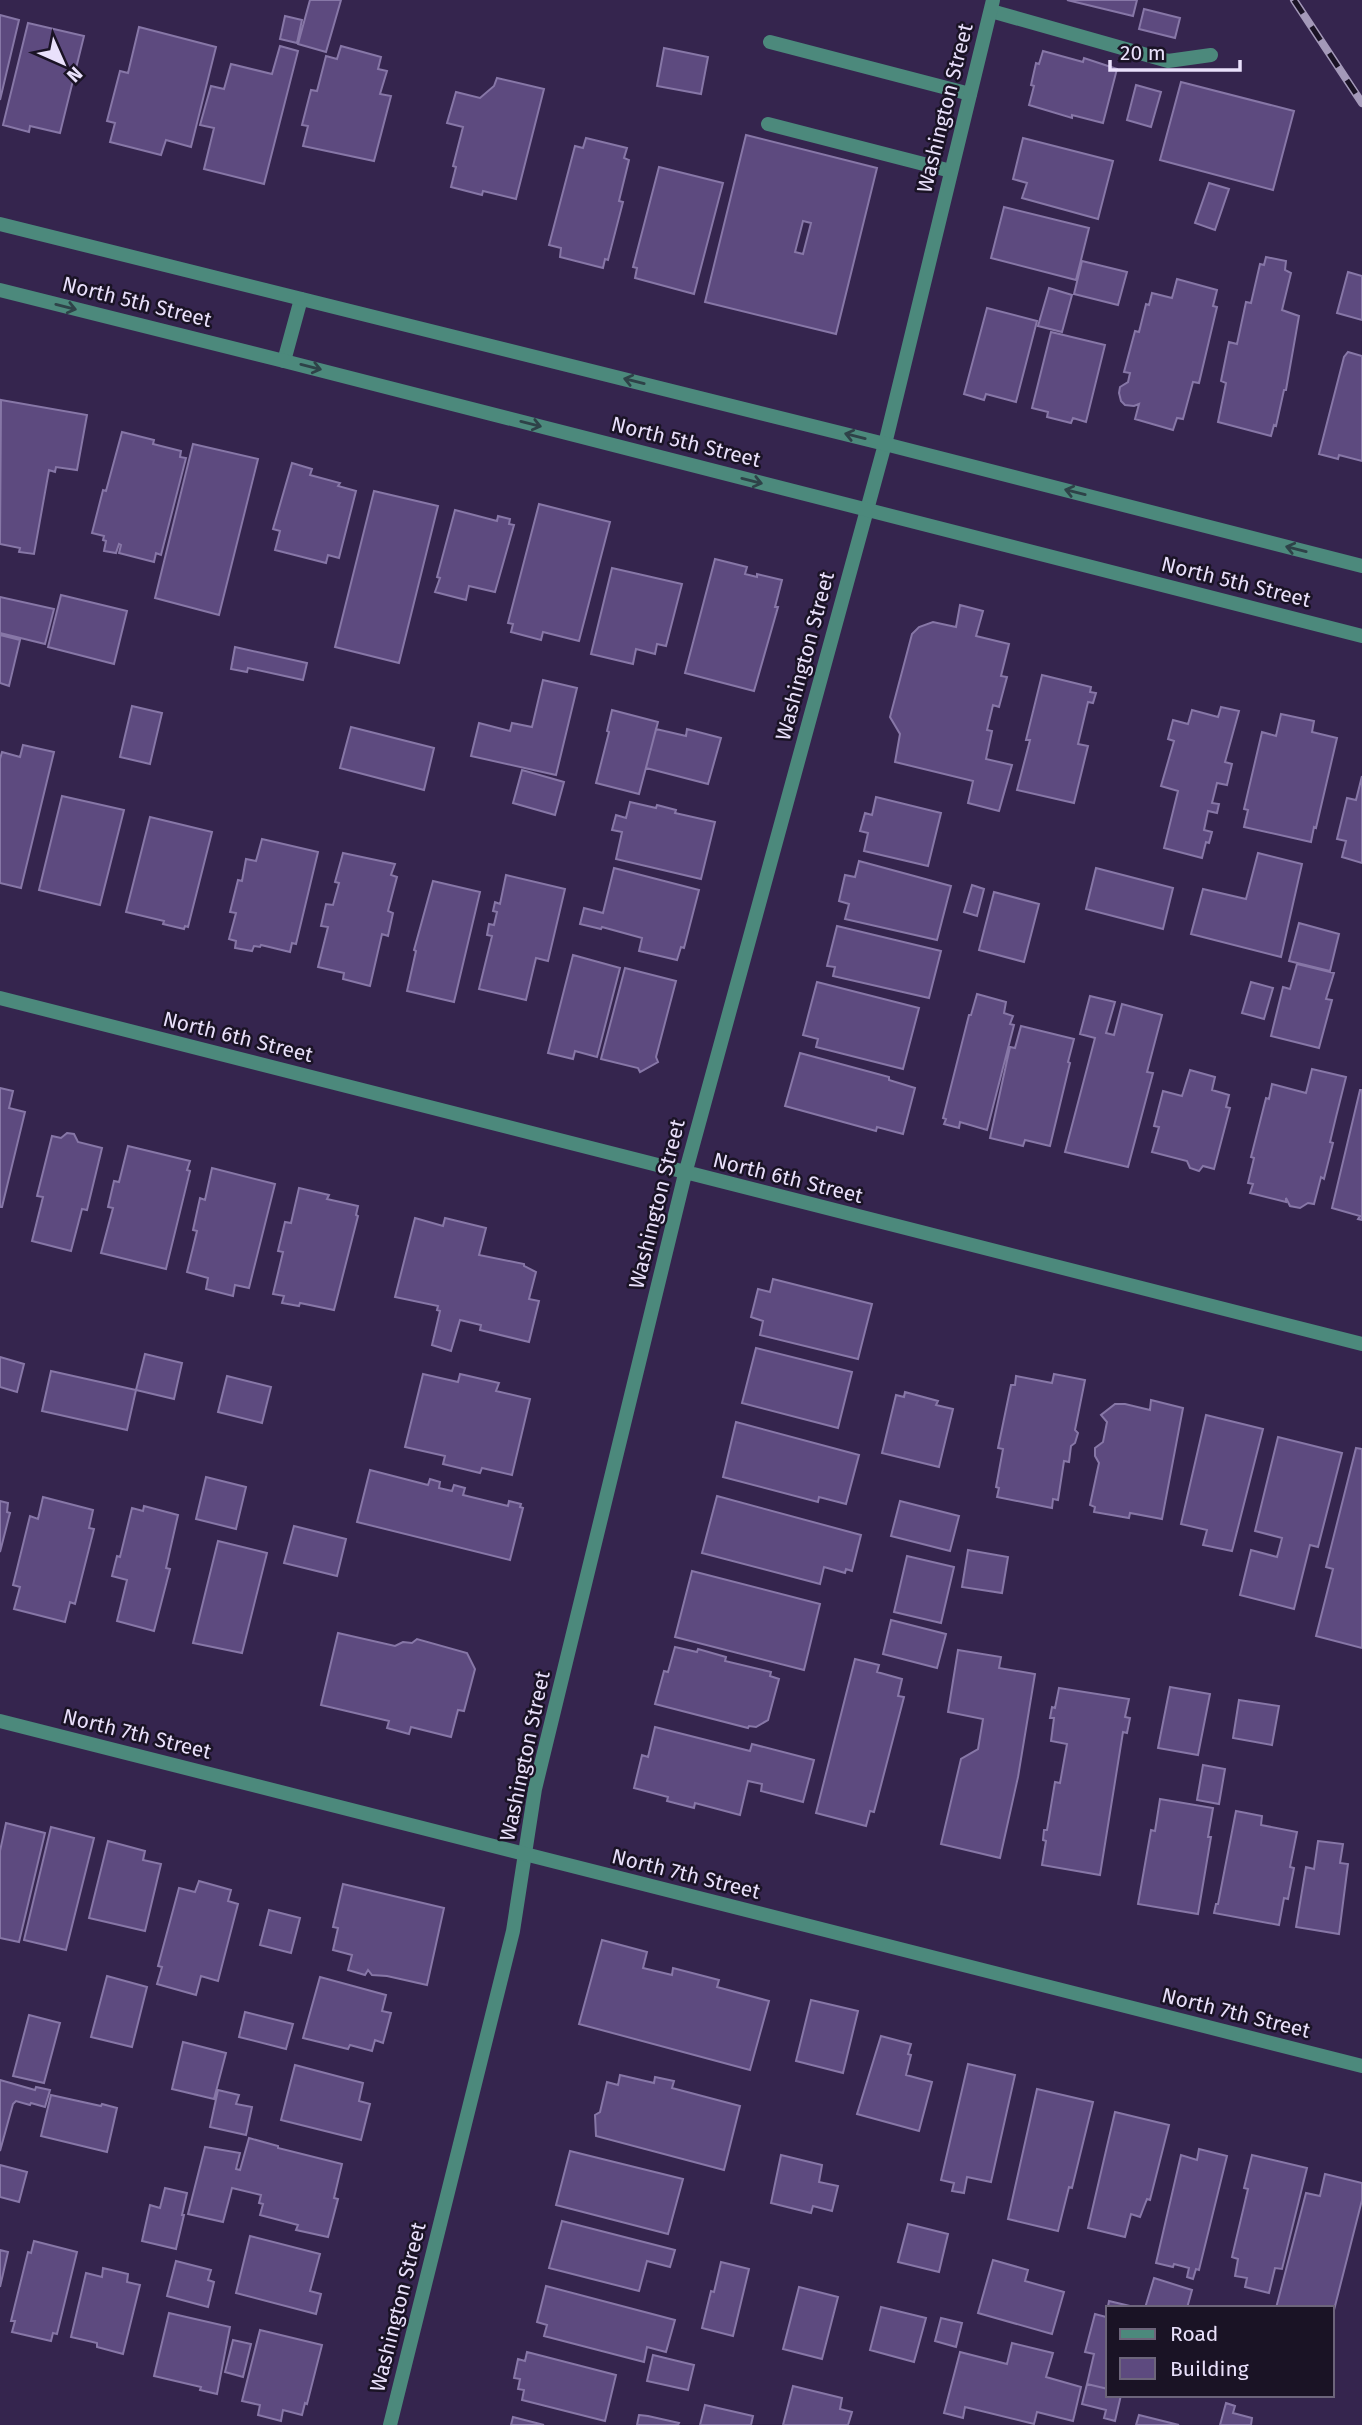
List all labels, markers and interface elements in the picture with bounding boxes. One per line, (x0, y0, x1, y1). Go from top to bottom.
street label: Washington Street (911, 20, 979, 195)
north arrow (28, 28, 98, 98)
scale bar (1110, 28, 1240, 72)
text: 20 m (1120, 40, 1166, 66)
text: N (62, 62, 87, 87)
street label: North 5th Street (60, 271, 215, 333)
one-way arrow (54, 301, 77, 314)
one-way arrow (299, 361, 322, 374)
one-way arrow (623, 374, 646, 387)
street label: North 5th Street (609, 411, 764, 473)
one-way arrow (519, 418, 542, 431)
one-way arrow (844, 429, 867, 442)
one-way arrow (740, 475, 762, 488)
one-way arrow (1065, 485, 1087, 498)
one-way arrow (1285, 542, 1308, 555)
street label: North 5th Street (1159, 551, 1314, 613)
street label: Washington Street (770, 568, 840, 743)
street label: North 6th Street (160, 1006, 316, 1068)
street label: Washington Street (623, 1116, 691, 1291)
street label: North 6th Street (710, 1147, 866, 1209)
street label: Washington Street (494, 1668, 556, 1844)
street label: North 7th Street (60, 1703, 214, 1765)
street label: North 7th Street (609, 1843, 763, 1905)
street label: North 7th Street (1159, 1982, 1313, 2044)
street label: Washington Street (364, 2219, 432, 2394)
legend (1106, 2306, 1334, 2397)
text: Road (1170, 2321, 1218, 2347)
text: Building (1170, 2356, 1249, 2382)

